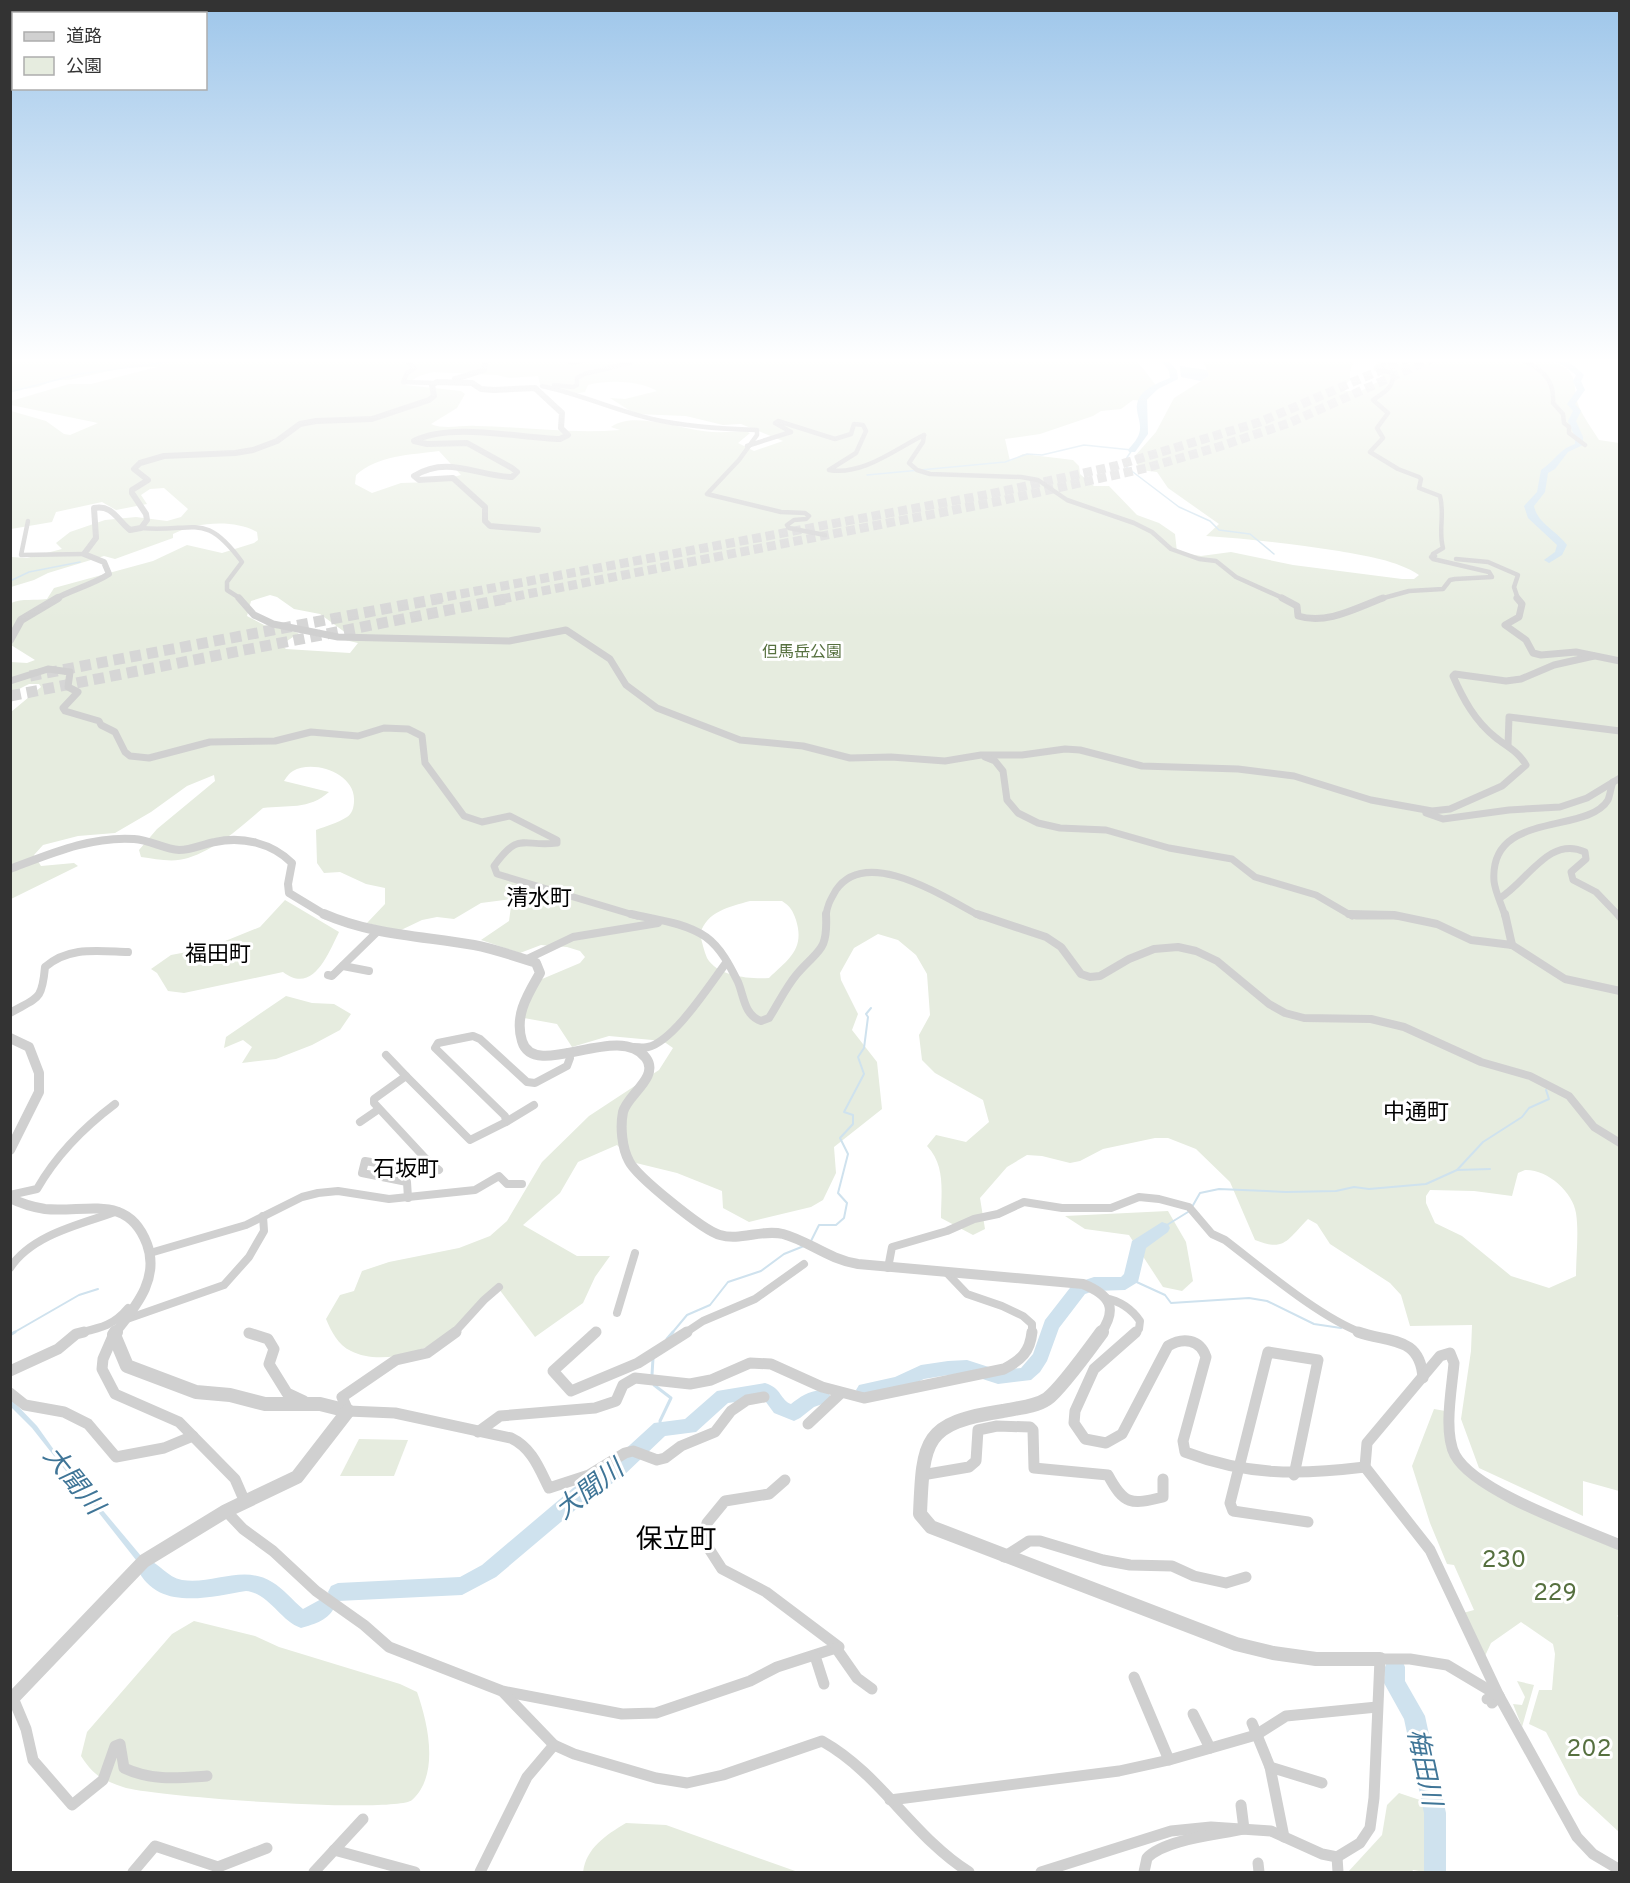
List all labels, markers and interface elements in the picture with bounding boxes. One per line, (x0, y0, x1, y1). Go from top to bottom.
legend (12, 12, 207, 90)
text: 道路 (66, 26, 102, 49)
text: 公園 (66, 56, 102, 79)
park label: 但馬岳公園 (762, 643, 842, 663)
district label: 清水町 (506, 886, 572, 913)
district label: 福田町 (185, 942, 251, 969)
district label: 中通町 (1383, 1100, 1449, 1127)
district label: 石坂町 (373, 1157, 439, 1184)
water label: 大聞川 (35, 1441, 111, 1525)
water label: 大聞川 (550, 1452, 634, 1528)
district label: 保立町 (636, 1524, 717, 1558)
park label: 230 (1482, 1546, 1526, 1576)
park label: 229 (1533, 1579, 1577, 1609)
water label: 梅田川 (1398, 1726, 1447, 1812)
park label: 202 (1567, 1735, 1611, 1765)

